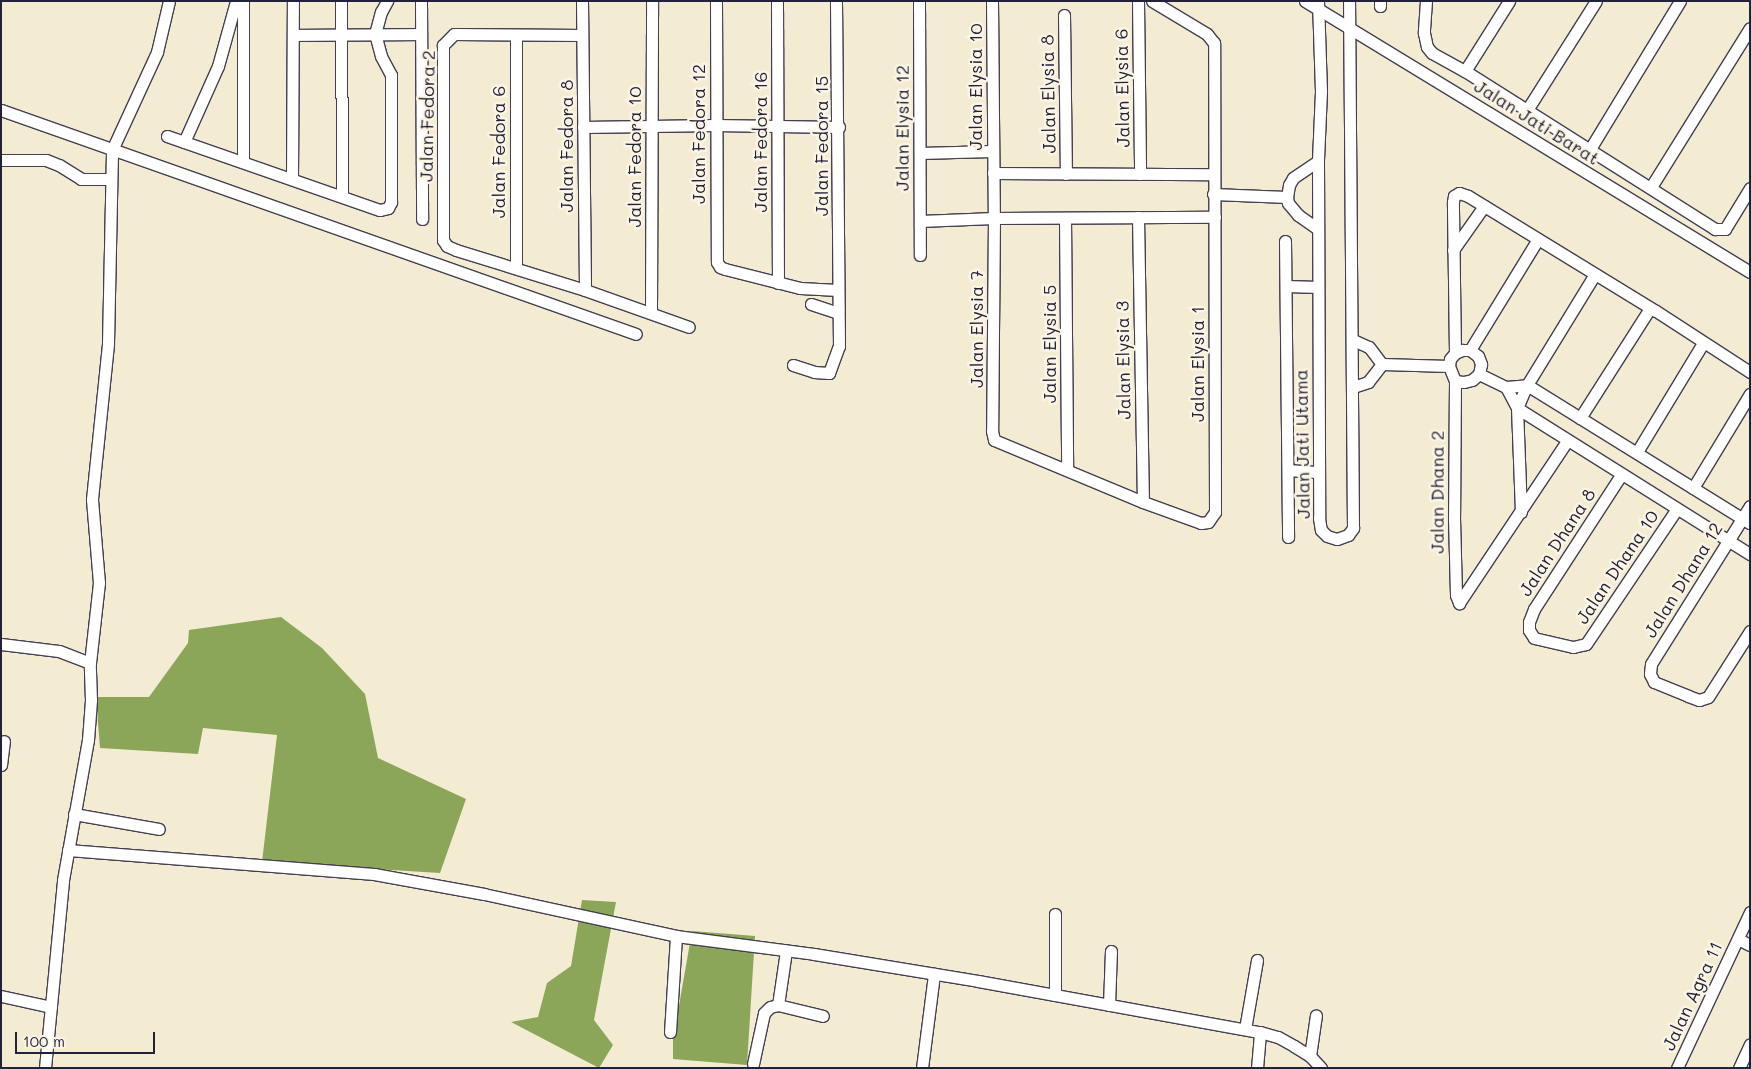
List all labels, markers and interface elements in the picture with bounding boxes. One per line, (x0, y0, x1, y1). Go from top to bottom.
street label: Jalan Elysia 10 (964, 23, 986, 151)
street label: Jalan Elysia 6 (1110, 28, 1134, 148)
street label: Jalan Elysia 8 (1036, 34, 1060, 154)
street label: Jalan Fedora 2 (415, 50, 439, 182)
street label: Jalan Fedora 12 (687, 64, 709, 204)
street label: Jalan Elysia 12 (891, 65, 913, 191)
street label: Jalan Fedora 16 (749, 72, 771, 212)
street label: Jalan Jati Barat (1470, 75, 1604, 169)
street label: Jalan Fedora 15 (810, 76, 832, 216)
street label: Jalan Fedora 8 (555, 80, 577, 212)
street label: Jalan Fedora 6 (487, 86, 509, 218)
street label: Jalan Fedora 10 (623, 86, 645, 228)
street label: Jalan Elysia 7 (965, 270, 987, 388)
street label: Jalan Elysia 5 (1038, 285, 1060, 403)
street label: Jalan Elysia 3 (1111, 301, 1135, 419)
street label: Jalan Elysia 1 (1186, 306, 1208, 422)
street label: Jalan Jati Utama (1290, 369, 1314, 519)
street label: Jalan Dhana 2 (1426, 430, 1448, 554)
street label: Jalan Dhana 8 (1514, 484, 1600, 600)
street label: Jalan Dhana 10 (1571, 506, 1663, 628)
street label: Jalan Dhana 12 (1639, 519, 1727, 641)
street label: Jalan Agra 11 (1657, 938, 1727, 1054)
scale bar (18, 1022, 158, 1054)
text: 100 m (23, 1031, 65, 1051)

